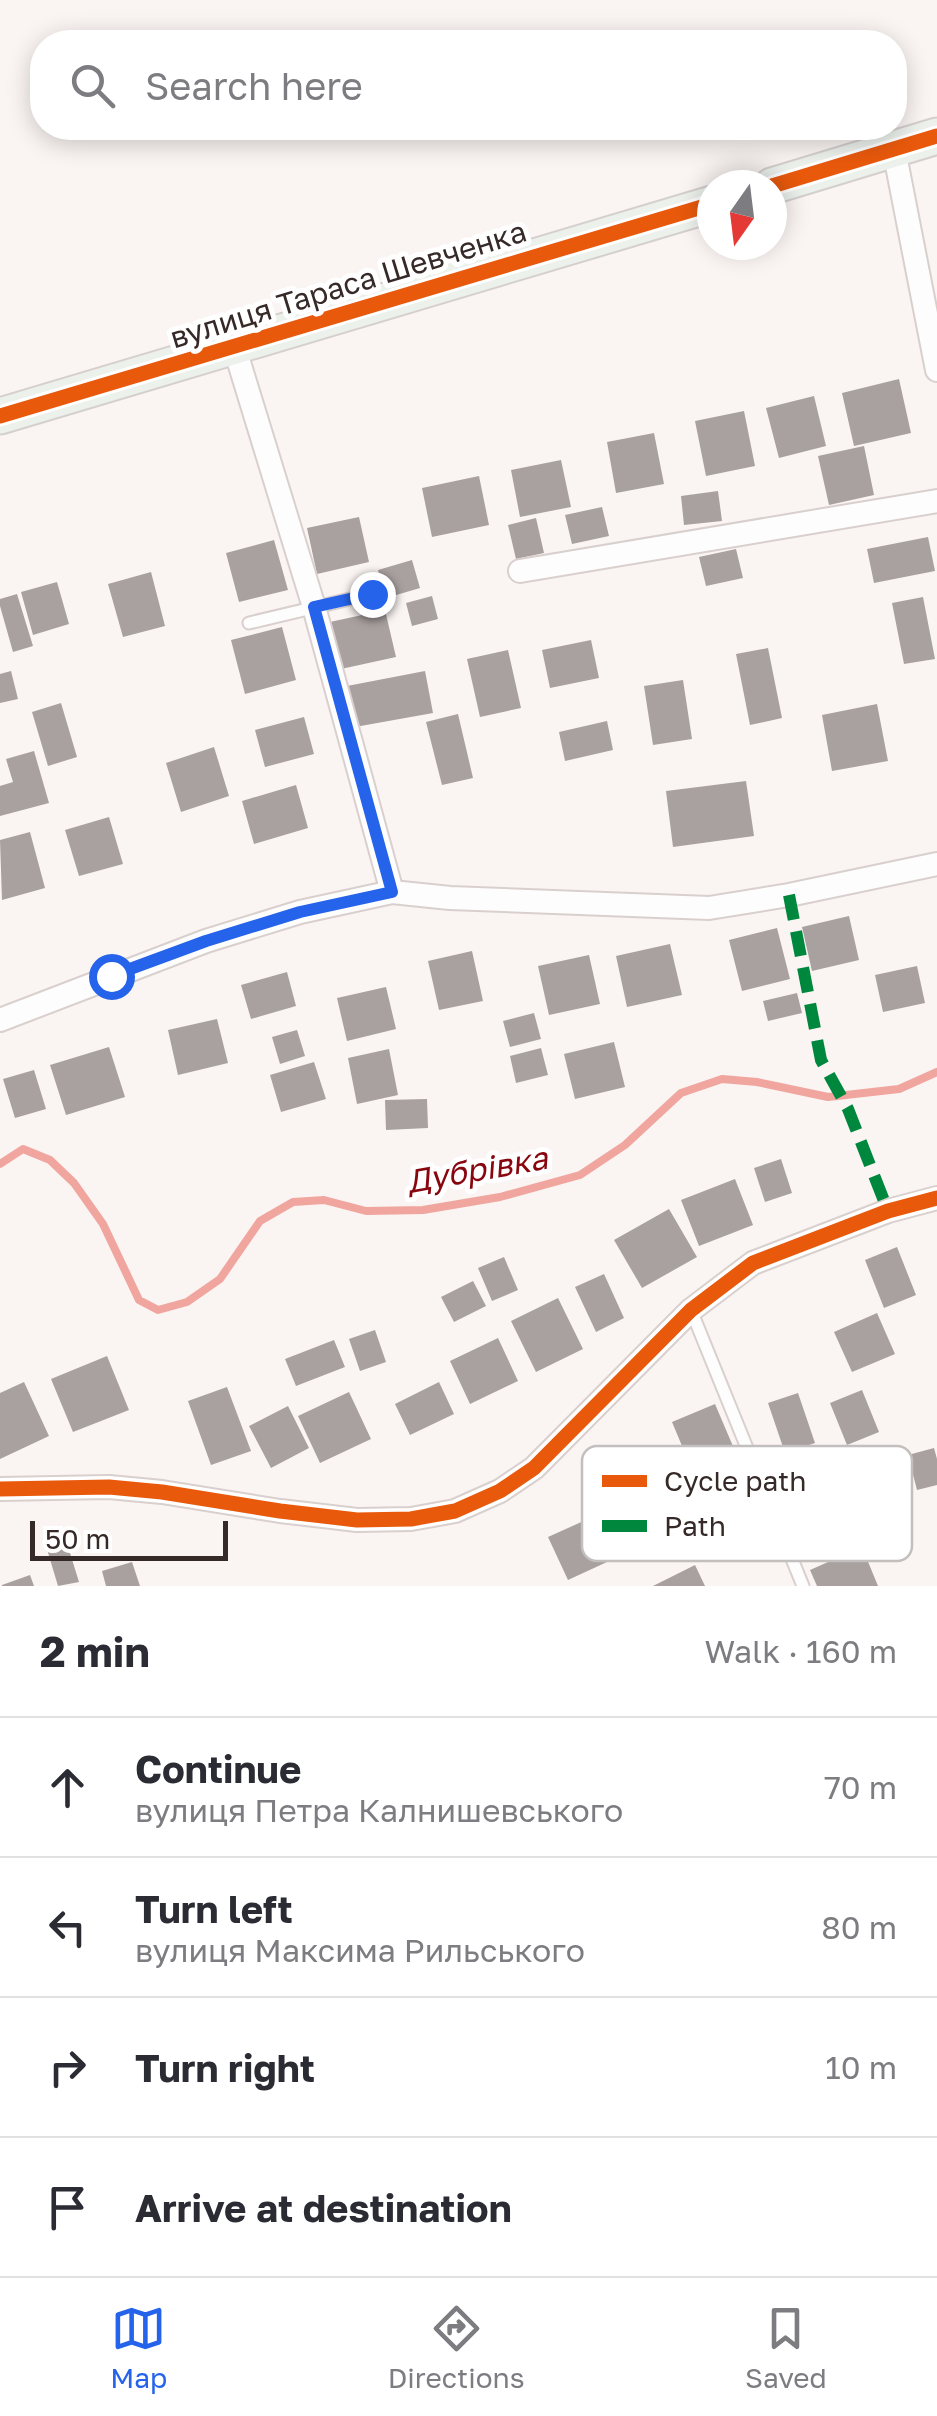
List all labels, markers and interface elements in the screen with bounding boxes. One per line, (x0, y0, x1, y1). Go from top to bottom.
search box (30, 30, 907, 140)
icon: search (65, 58, 120, 113)
text: Search here (145, 63, 363, 108)
north arrow (697, 170, 787, 260)
street label: вулиця Тараса Шевченка (166, 213, 530, 355)
route end (350, 572, 396, 618)
route start (89, 954, 135, 1000)
water label: Дубрівка (403, 1138, 552, 1200)
legend (582, 1446, 912, 1561)
text: Cycle path (664, 1464, 807, 1497)
text: Path (664, 1509, 726, 1542)
scale bar (30, 1516, 228, 1560)
text: 50 m (45, 1522, 110, 1555)
text: 2 min (40, 1626, 150, 1676)
text: Walk · 160 m (705, 1632, 897, 1670)
text: Continue (135, 1746, 301, 1791)
icon: ahead (40, 1760, 95, 1815)
text: 70 m (824, 1768, 897, 1806)
text: вулиця Петра Калнишевського (135, 1791, 623, 1829)
text: Turn left (135, 1886, 293, 1931)
icon: left (40, 1900, 95, 1955)
text: 80 m (821, 1908, 897, 1946)
text: вулиця Максима Рильського (135, 1931, 585, 1969)
icon: right (40, 2040, 95, 2095)
text: Turn right (135, 2045, 315, 2090)
text: 10 m (825, 2048, 897, 2086)
icon: arrive (40, 2180, 95, 2235)
text: Arrive at destination (135, 2185, 512, 2230)
tab: Map (110, 2301, 167, 2394)
tab: Directions (388, 2301, 525, 2394)
tab: Saved (745, 2301, 827, 2394)

